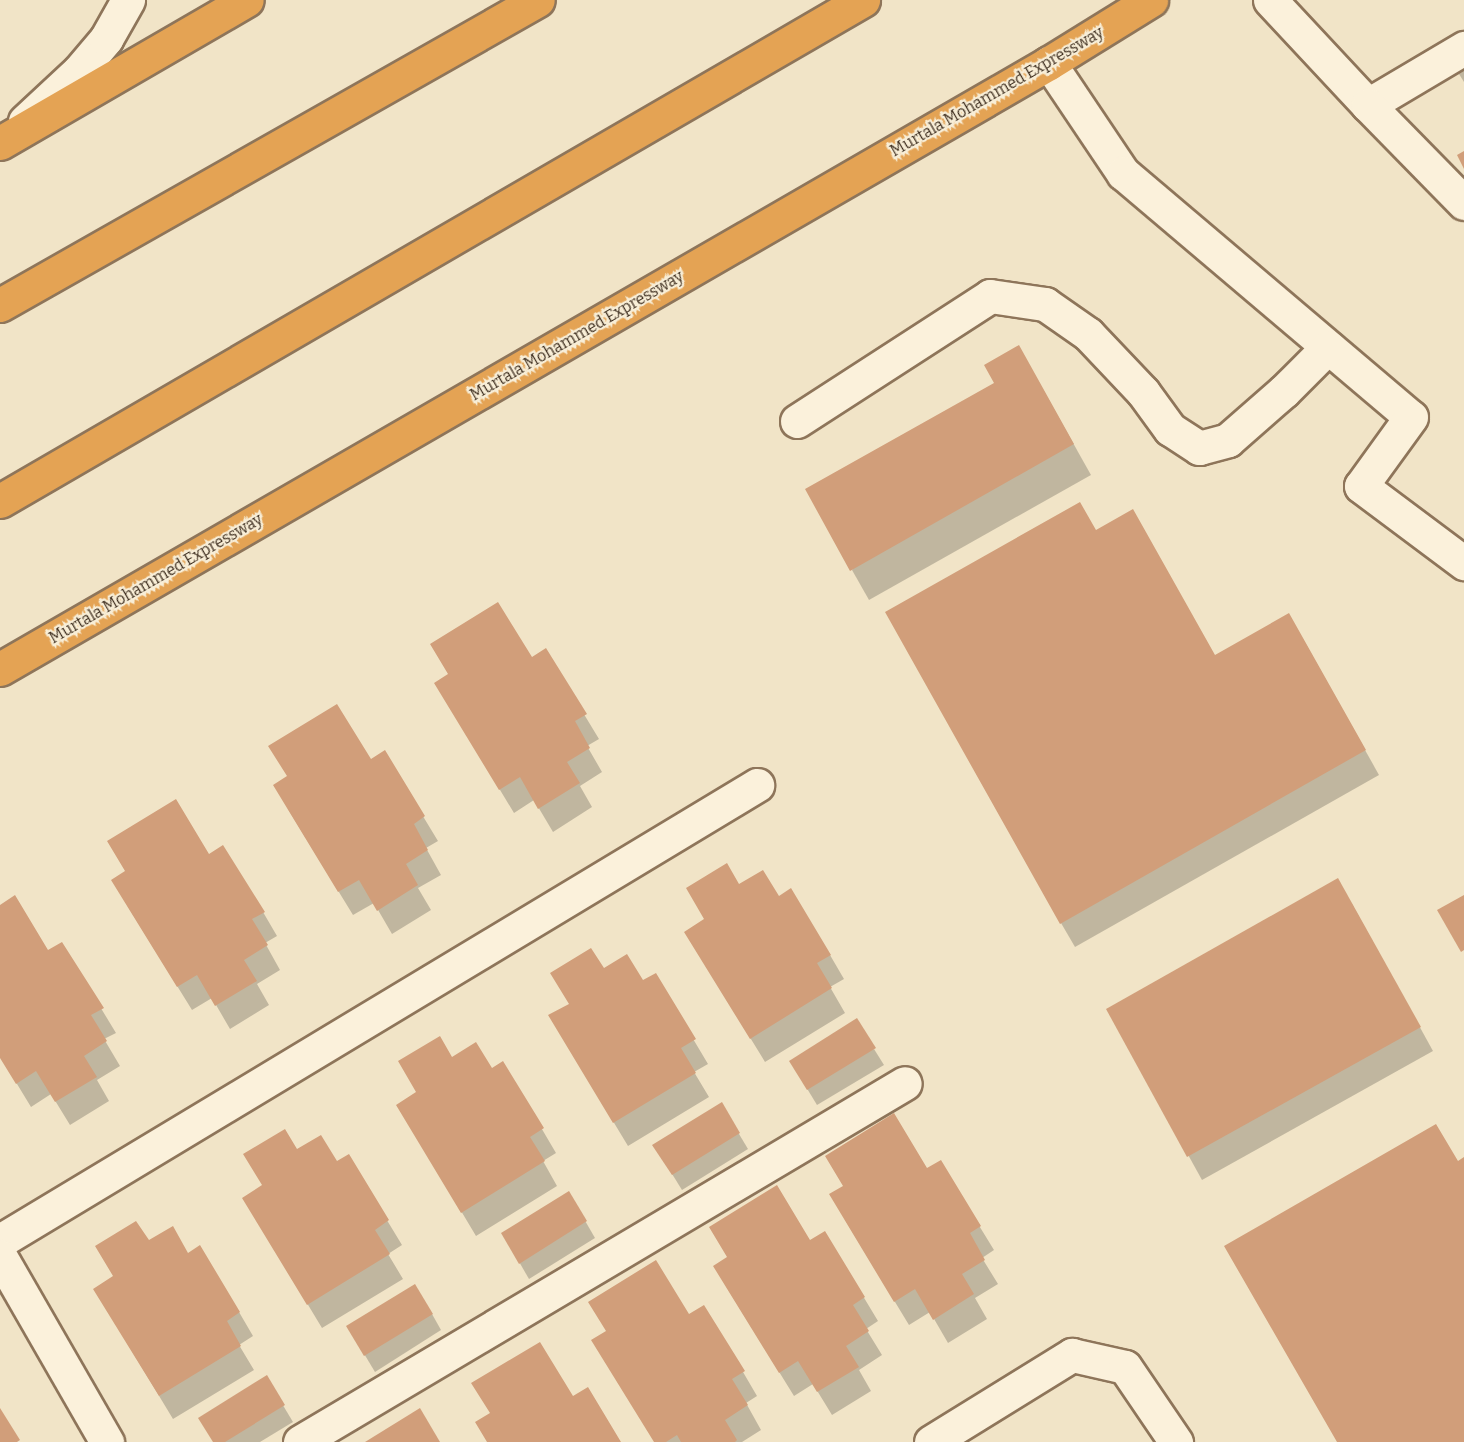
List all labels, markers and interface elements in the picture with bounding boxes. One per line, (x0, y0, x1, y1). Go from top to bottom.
street label: Murtala Mohammed Expressway (887, 23, 1107, 161)
street label: Murtala Mohammed Expressway (467, 267, 687, 405)
street label: Murtala Mohammed Expressway (46, 510, 266, 648)

